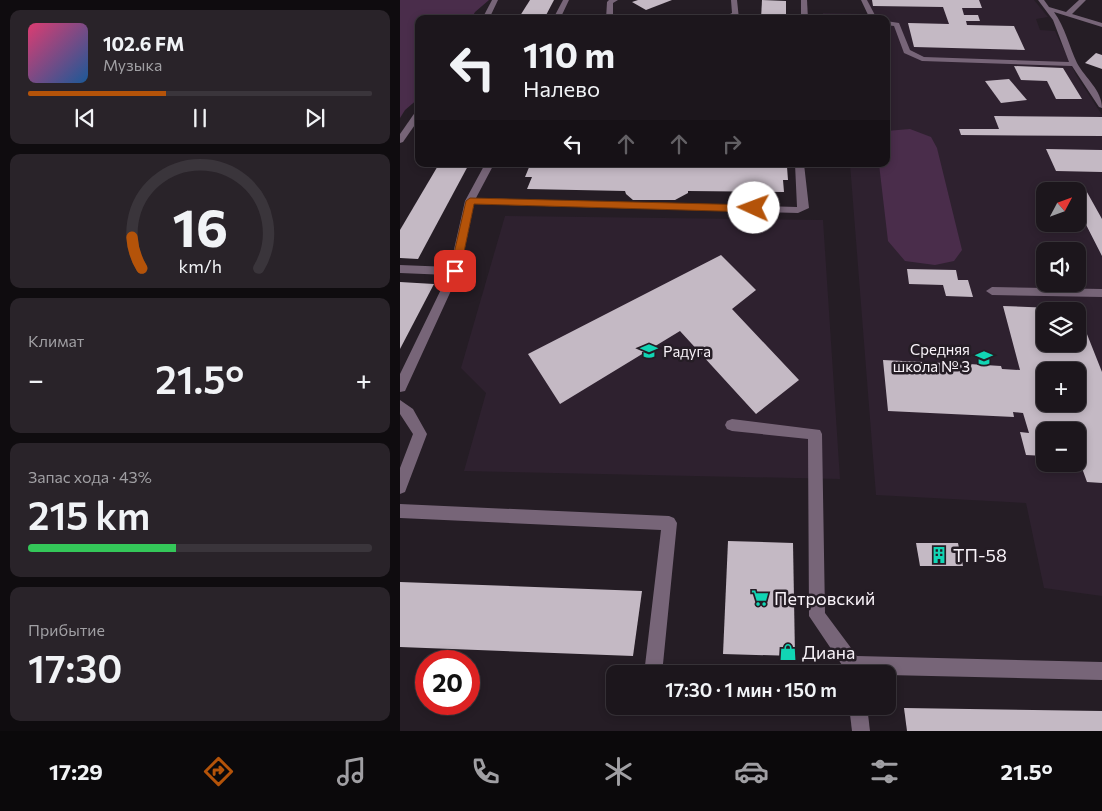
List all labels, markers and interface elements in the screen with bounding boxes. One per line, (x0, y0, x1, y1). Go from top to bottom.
text: 102.6 FM (103, 32, 184, 55)
text: 110 m (523, 32, 615, 75)
icon: left (440, 35, 505, 100)
text: Музыка (103, 55, 162, 74)
text: Налево (523, 75, 600, 102)
icon: previous (71, 104, 99, 132)
icon: pause (186, 104, 214, 132)
icon: next (301, 104, 329, 132)
icon: left (559, 130, 587, 158)
icon: ahead (612, 130, 640, 158)
icon: ahead (665, 130, 693, 158)
icon: right (718, 130, 746, 158)
position arrow (727, 181, 779, 233)
north arrow (1036, 182, 1086, 232)
map controls (1036, 182, 1086, 472)
text: 16 (172, 194, 228, 258)
button: sound (1036, 242, 1086, 292)
pin (434, 250, 476, 292)
text: km/h (178, 255, 222, 277)
icon: arrive (441, 257, 469, 285)
button: layers (1036, 302, 1086, 352)
text: Климат (28, 331, 84, 350)
place label: Средняя школа № 3 (893, 340, 970, 375)
school or university icon: Радуга (639, 341, 659, 361)
place label: Радуга (663, 342, 711, 360)
school or university icon: Средняя школа № 3 (974, 348, 994, 368)
text: 21.5° (155, 355, 244, 402)
text: − (28, 362, 44, 396)
text: + (356, 362, 372, 396)
button: + (1036, 362, 1086, 412)
button: − (1036, 422, 1086, 472)
text: Запас хода · 43% (28, 467, 152, 486)
text: 215 km (28, 491, 150, 538)
place label: ТП-58 (953, 544, 1007, 566)
building icon: ТП-58 (929, 545, 949, 565)
place label: Петровский (774, 587, 875, 609)
supermarket icon: Петровский (750, 588, 770, 608)
text: Прибытие (28, 620, 105, 639)
place label: Диана (802, 641, 855, 663)
shop icon: Диана (778, 642, 798, 662)
text: 17:30 (28, 644, 122, 691)
speed limit sign: 20 (415, 650, 480, 715)
text: 17:30 · 1 мин · 150 m (665, 678, 837, 701)
icon: directions (201, 754, 236, 789)
icon: music (334, 754, 369, 789)
icon: phone (468, 754, 503, 789)
icon: climate (601, 754, 636, 789)
icon: car (734, 754, 769, 789)
icon: filters (867, 754, 902, 789)
text: 17:29 (49, 758, 103, 785)
text: 21.5° (1001, 758, 1053, 785)

